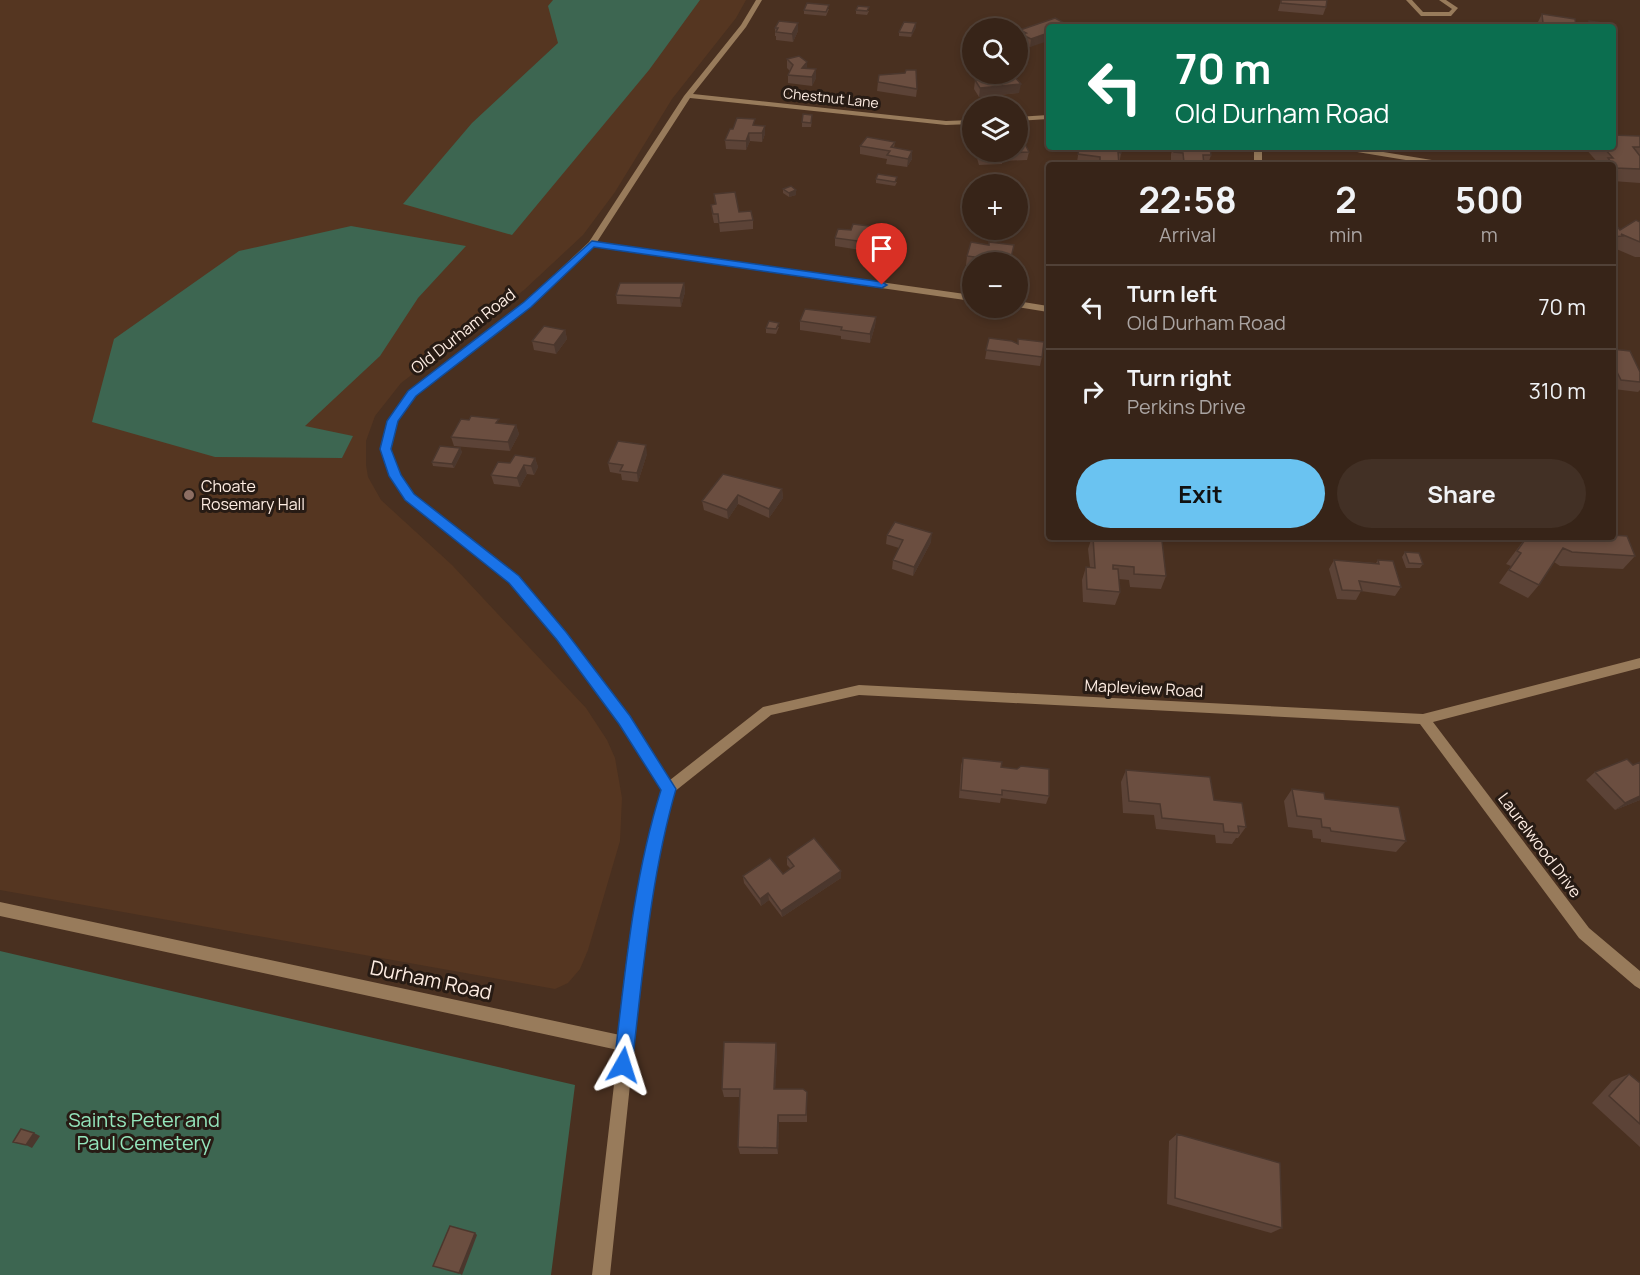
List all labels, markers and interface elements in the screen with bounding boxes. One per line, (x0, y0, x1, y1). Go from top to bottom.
map controls (962, 18, 1028, 318)
button: search (962, 18, 1028, 84)
text: 70 m (1175, 39, 1271, 97)
icon: left (1076, 48, 1154, 126)
street label: Chestnut Lane (782, 83, 880, 112)
text: Old Durham Road (1175, 94, 1389, 131)
button: layers (962, 96, 1028, 162)
button: + (962, 174, 1028, 240)
text: 22:58 (1138, 175, 1237, 224)
text: 2 (1335, 175, 1357, 224)
text: 500 (1455, 175, 1524, 224)
text: Arrival (1159, 221, 1216, 248)
text: min (1329, 221, 1363, 248)
text: m (1481, 221, 1498, 248)
pin (856, 223, 907, 285)
icon: arrive (865, 232, 898, 265)
button: − (962, 252, 1028, 318)
text: Turn left (1127, 279, 1217, 309)
street label: Old Durham Road (406, 283, 520, 379)
icon: left (1076, 291, 1109, 324)
text: 70 m (1538, 292, 1586, 322)
text: Old Durham Road (1127, 309, 1286, 336)
text: Turn right (1127, 363, 1232, 393)
icon: right (1076, 375, 1109, 408)
text: 310 m (1529, 376, 1586, 406)
text: Perkins Drive (1127, 393, 1246, 420)
button: Exit (1076, 459, 1325, 528)
button: Share (1337, 459, 1586, 528)
place label: Choate Rosemary Hall (201, 475, 305, 515)
marker: Choate Rosemary Hall (182, 488, 196, 502)
street label: Mapleview Road (1084, 674, 1204, 702)
street label: Laurelwood Drive (1493, 788, 1587, 902)
street label: Durham Road (368, 953, 494, 1006)
position arrow (591, 1033, 655, 1097)
park label: Saints Peter and Paul Cemetery (68, 1106, 220, 1156)

